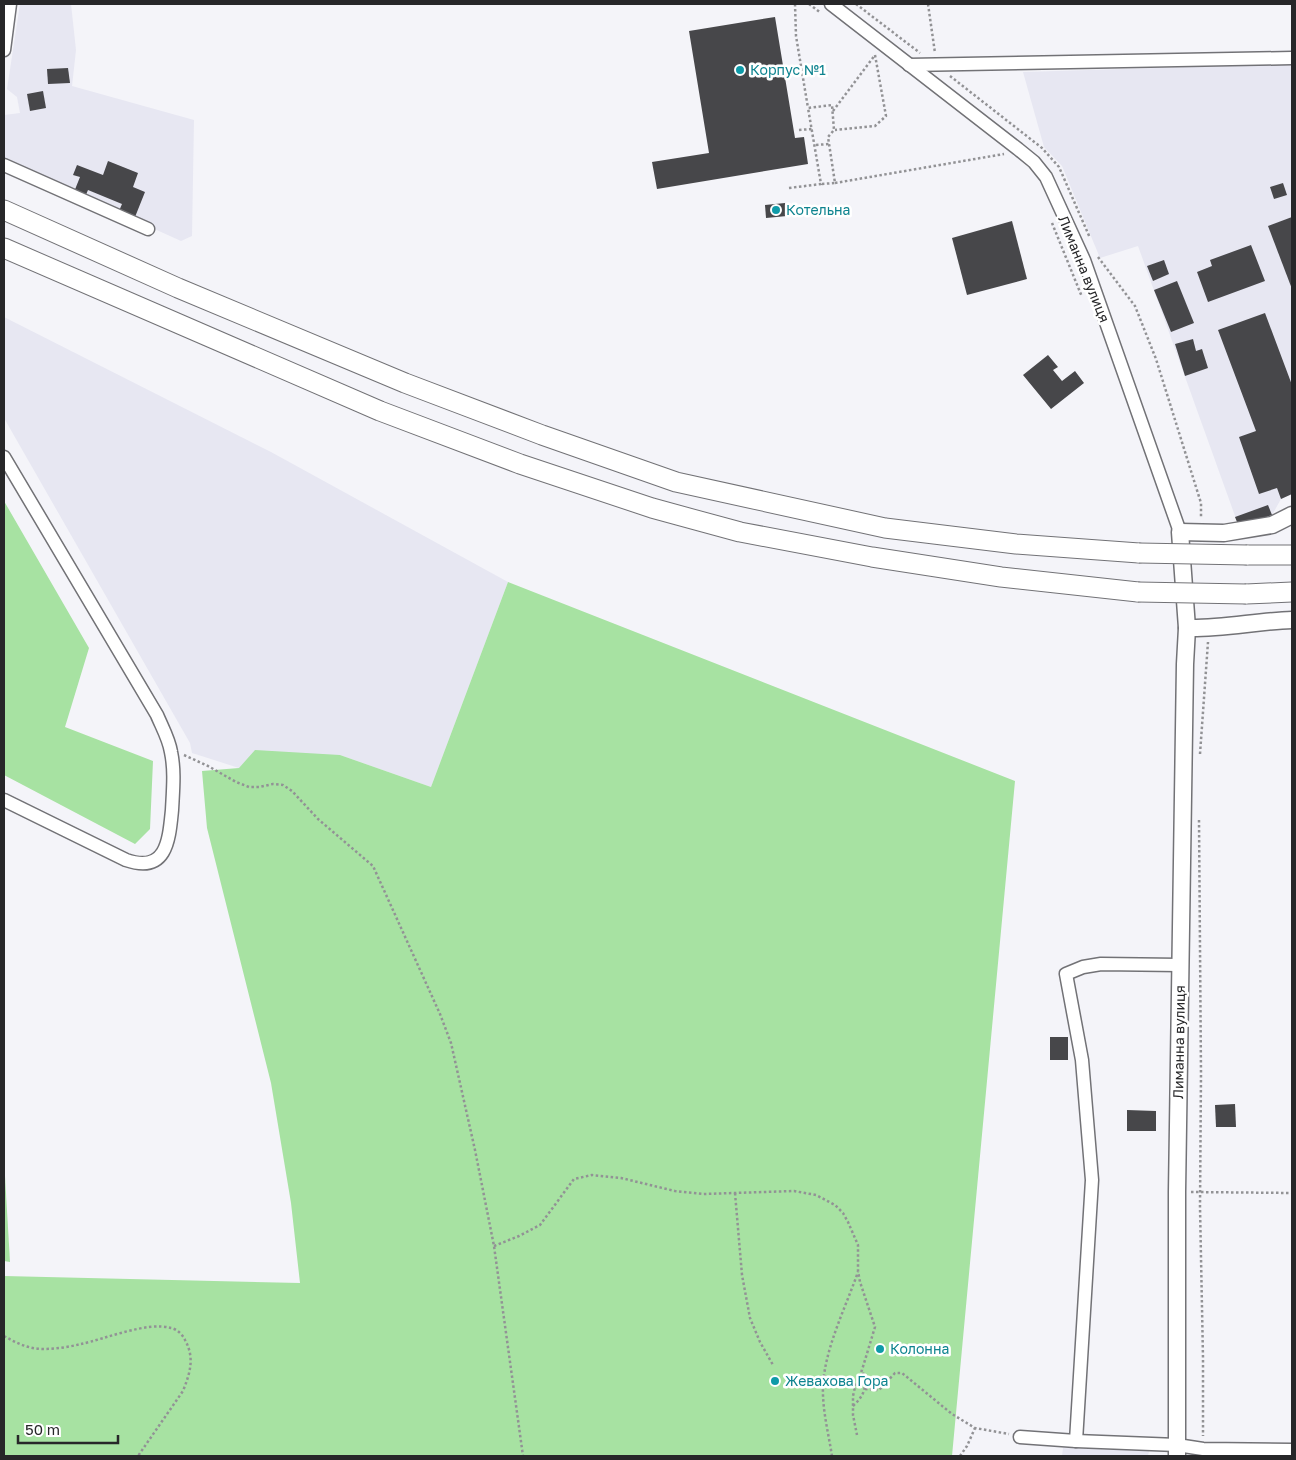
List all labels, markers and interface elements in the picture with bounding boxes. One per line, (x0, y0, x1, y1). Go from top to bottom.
place label: Корпус №1 (750, 61, 826, 78)
marker: Корпус №1 (734, 64, 746, 76)
place label: Котельна (786, 201, 850, 218)
marker: Котельна (770, 204, 782, 216)
street label: Лиманна вулиця (1055, 213, 1114, 325)
street label: Лиманна вулиця (1169, 985, 1188, 1099)
place label: Колонна (890, 1340, 949, 1357)
marker: Колонна (874, 1343, 886, 1355)
place label: Жевахова Гора (785, 1372, 888, 1389)
marker: Жевахова Гора (769, 1375, 781, 1387)
scale bar (18, 1412, 118, 1444)
text: 50 m (25, 1420, 60, 1438)

